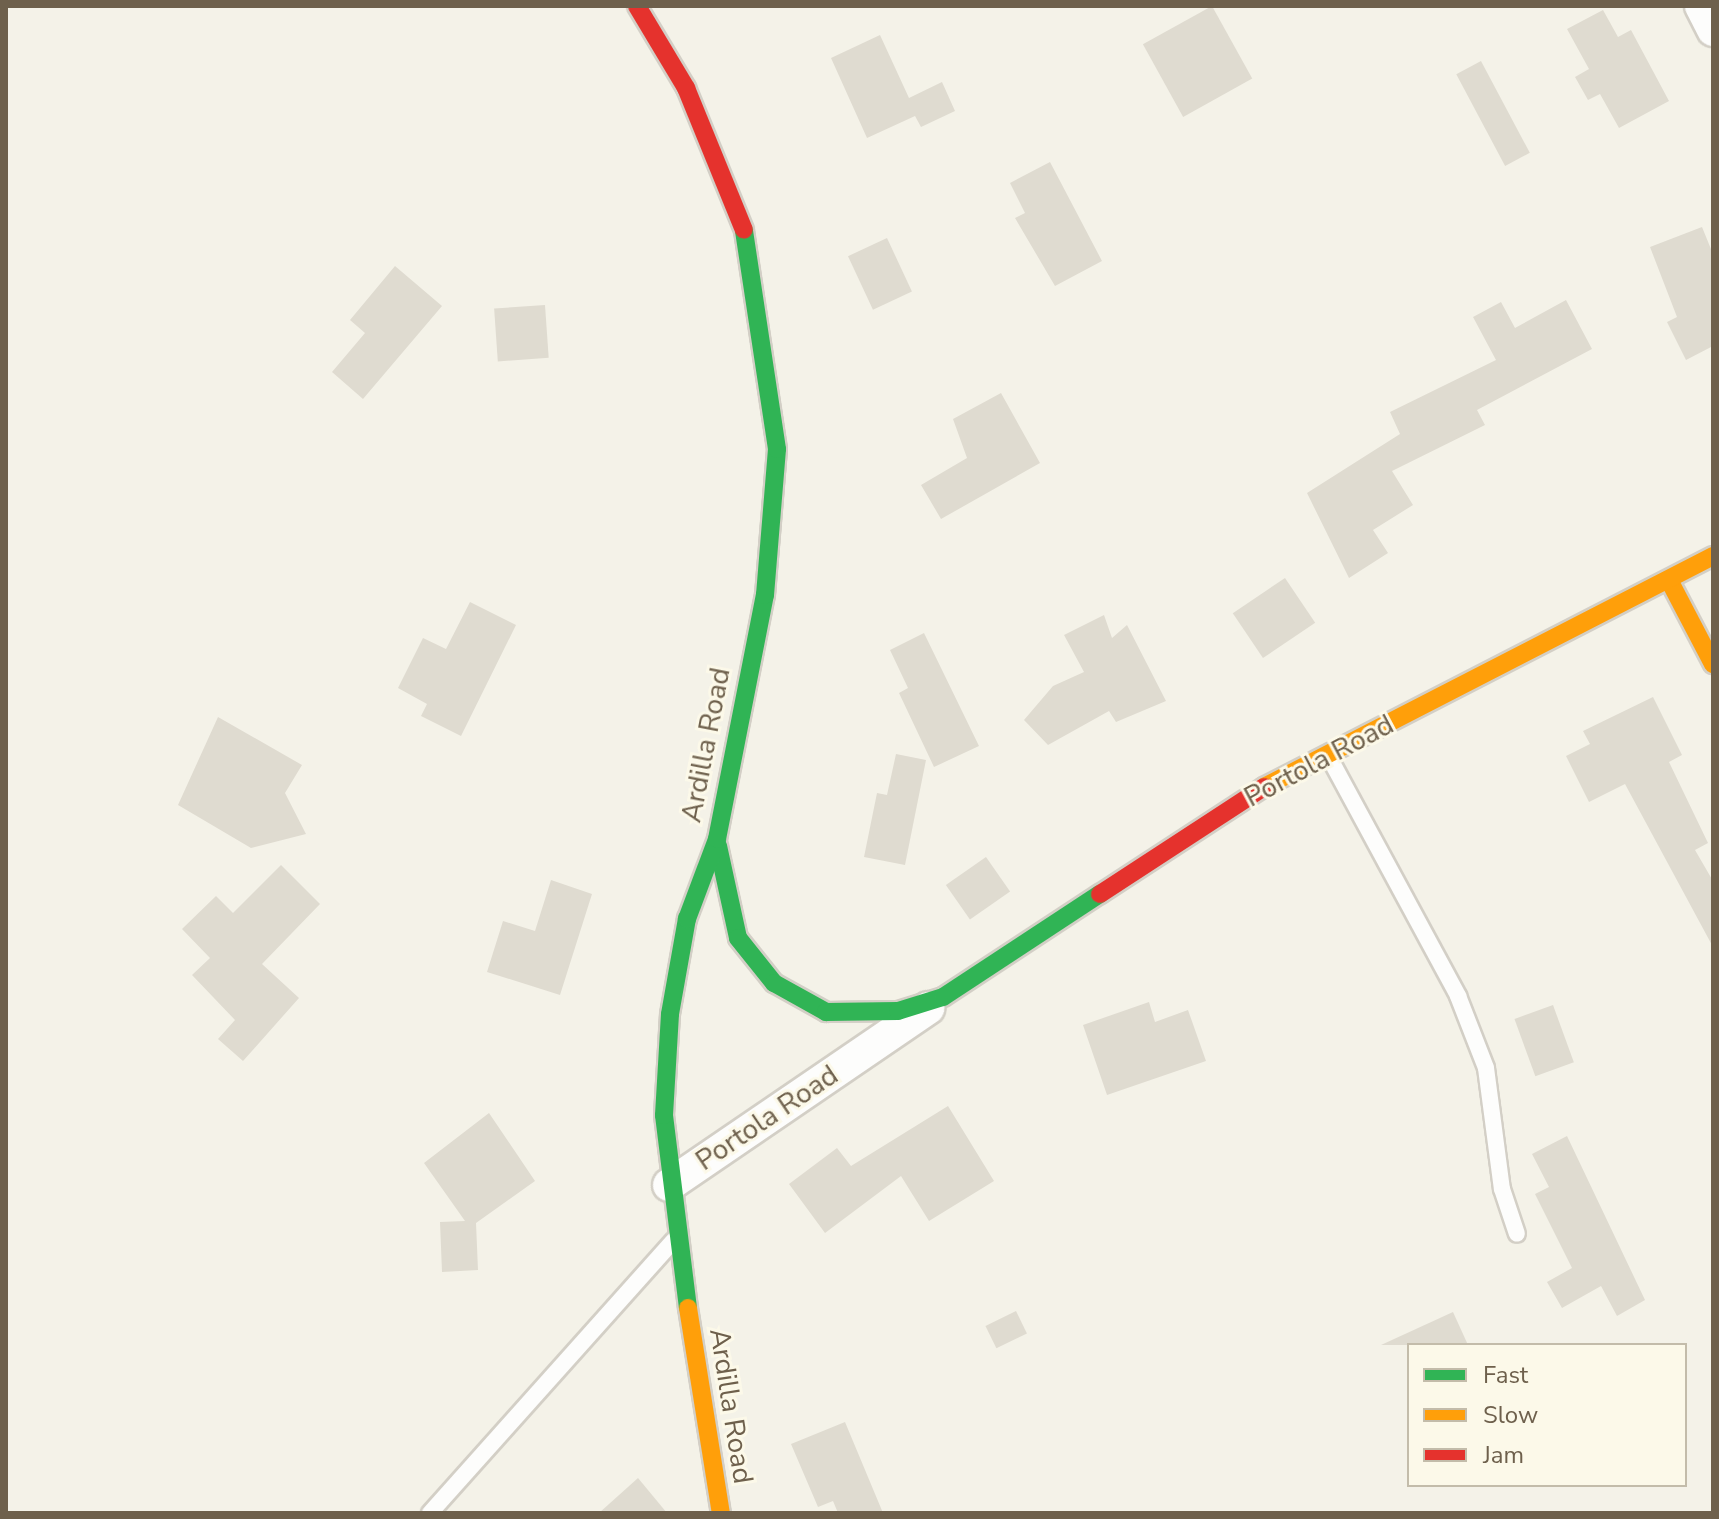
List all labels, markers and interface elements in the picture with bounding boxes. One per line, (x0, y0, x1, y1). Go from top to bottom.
street label: Ardilla Road (675, 665, 737, 825)
street label: Portola Road (1239, 708, 1399, 814)
street label: Portola Road (690, 1058, 844, 1178)
street label: Ardilla Road (702, 1326, 760, 1486)
legend (1407, 1343, 1687, 1487)
text: Fast (1483, 1359, 1528, 1391)
text: Slow (1483, 1399, 1538, 1431)
text: Jam (1483, 1439, 1524, 1471)

